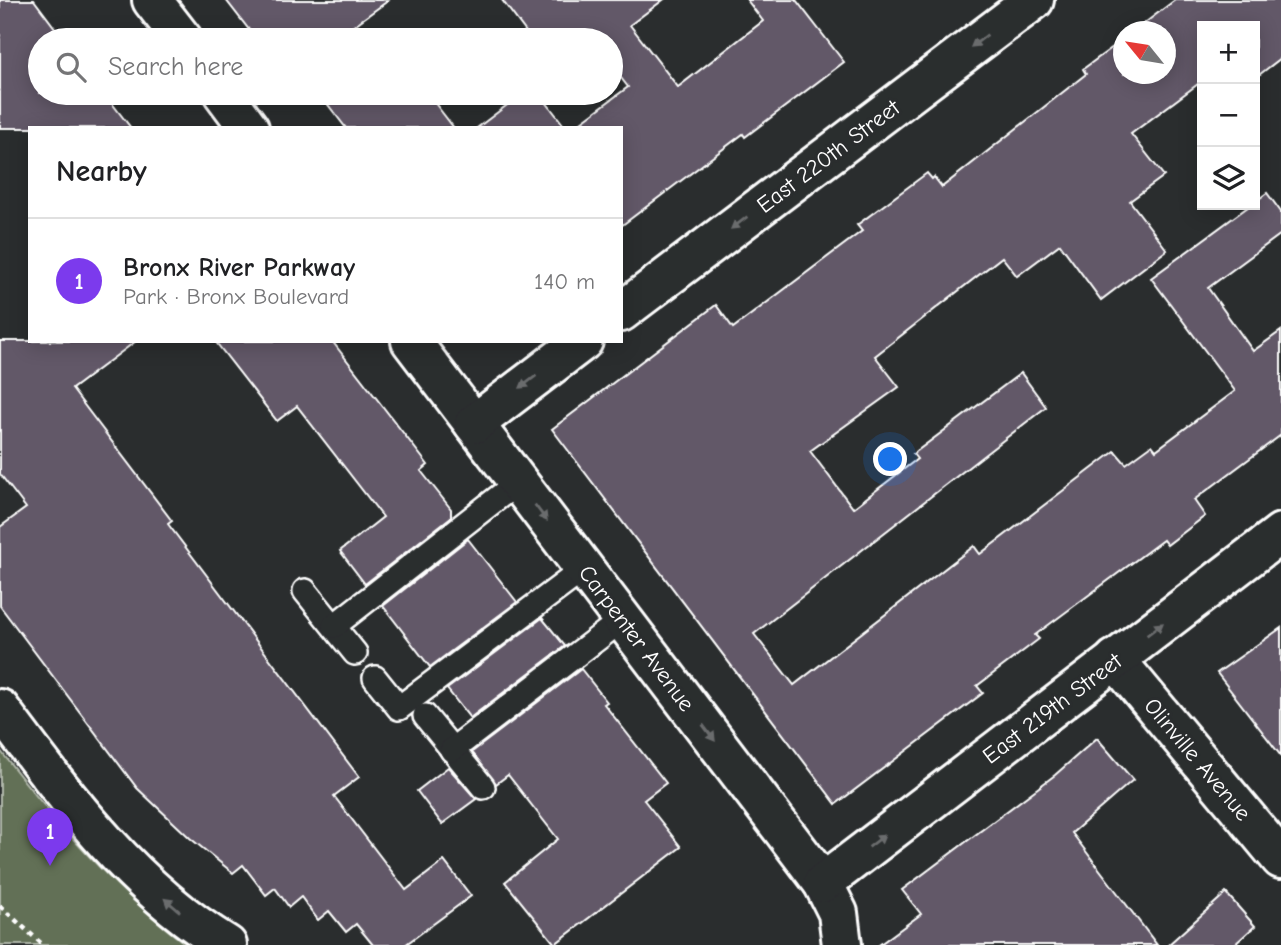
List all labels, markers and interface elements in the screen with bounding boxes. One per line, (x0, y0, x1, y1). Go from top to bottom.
north arrow (1113, 21, 1176, 84)
map controls (1197, 21, 1260, 210)
button: + (1197, 21, 1260, 84)
search box (28, 28, 623, 105)
one-way arrow (971, 34, 989, 49)
icon: search (52, 48, 90, 86)
text: Search here (108, 52, 243, 82)
button: − (1197, 84, 1260, 147)
street label: East 220th Street (752, 93, 906, 219)
button: layers (1197, 147, 1260, 210)
text: Nearby (56, 154, 147, 189)
one-way arrow (730, 216, 749, 230)
text: Bronx River Parkway (123, 253, 355, 283)
text: 1 (74, 268, 84, 295)
text: 140 m (534, 268, 595, 295)
text: Park · Bronx Boulevard (123, 283, 349, 310)
one-way arrow (520, 375, 538, 390)
your location (873, 442, 907, 476)
one-way arrow (534, 503, 549, 521)
street label: Carpenter Avenue (573, 560, 700, 717)
one-way arrow (1146, 622, 1164, 636)
street label: East 219th Street (977, 646, 1128, 769)
street label: Olinville Avenue (1138, 692, 1257, 826)
one-way arrow (701, 723, 716, 741)
pin: 1 (27, 808, 73, 866)
one-way arrow (868, 835, 886, 849)
one-way arrow (163, 897, 181, 913)

